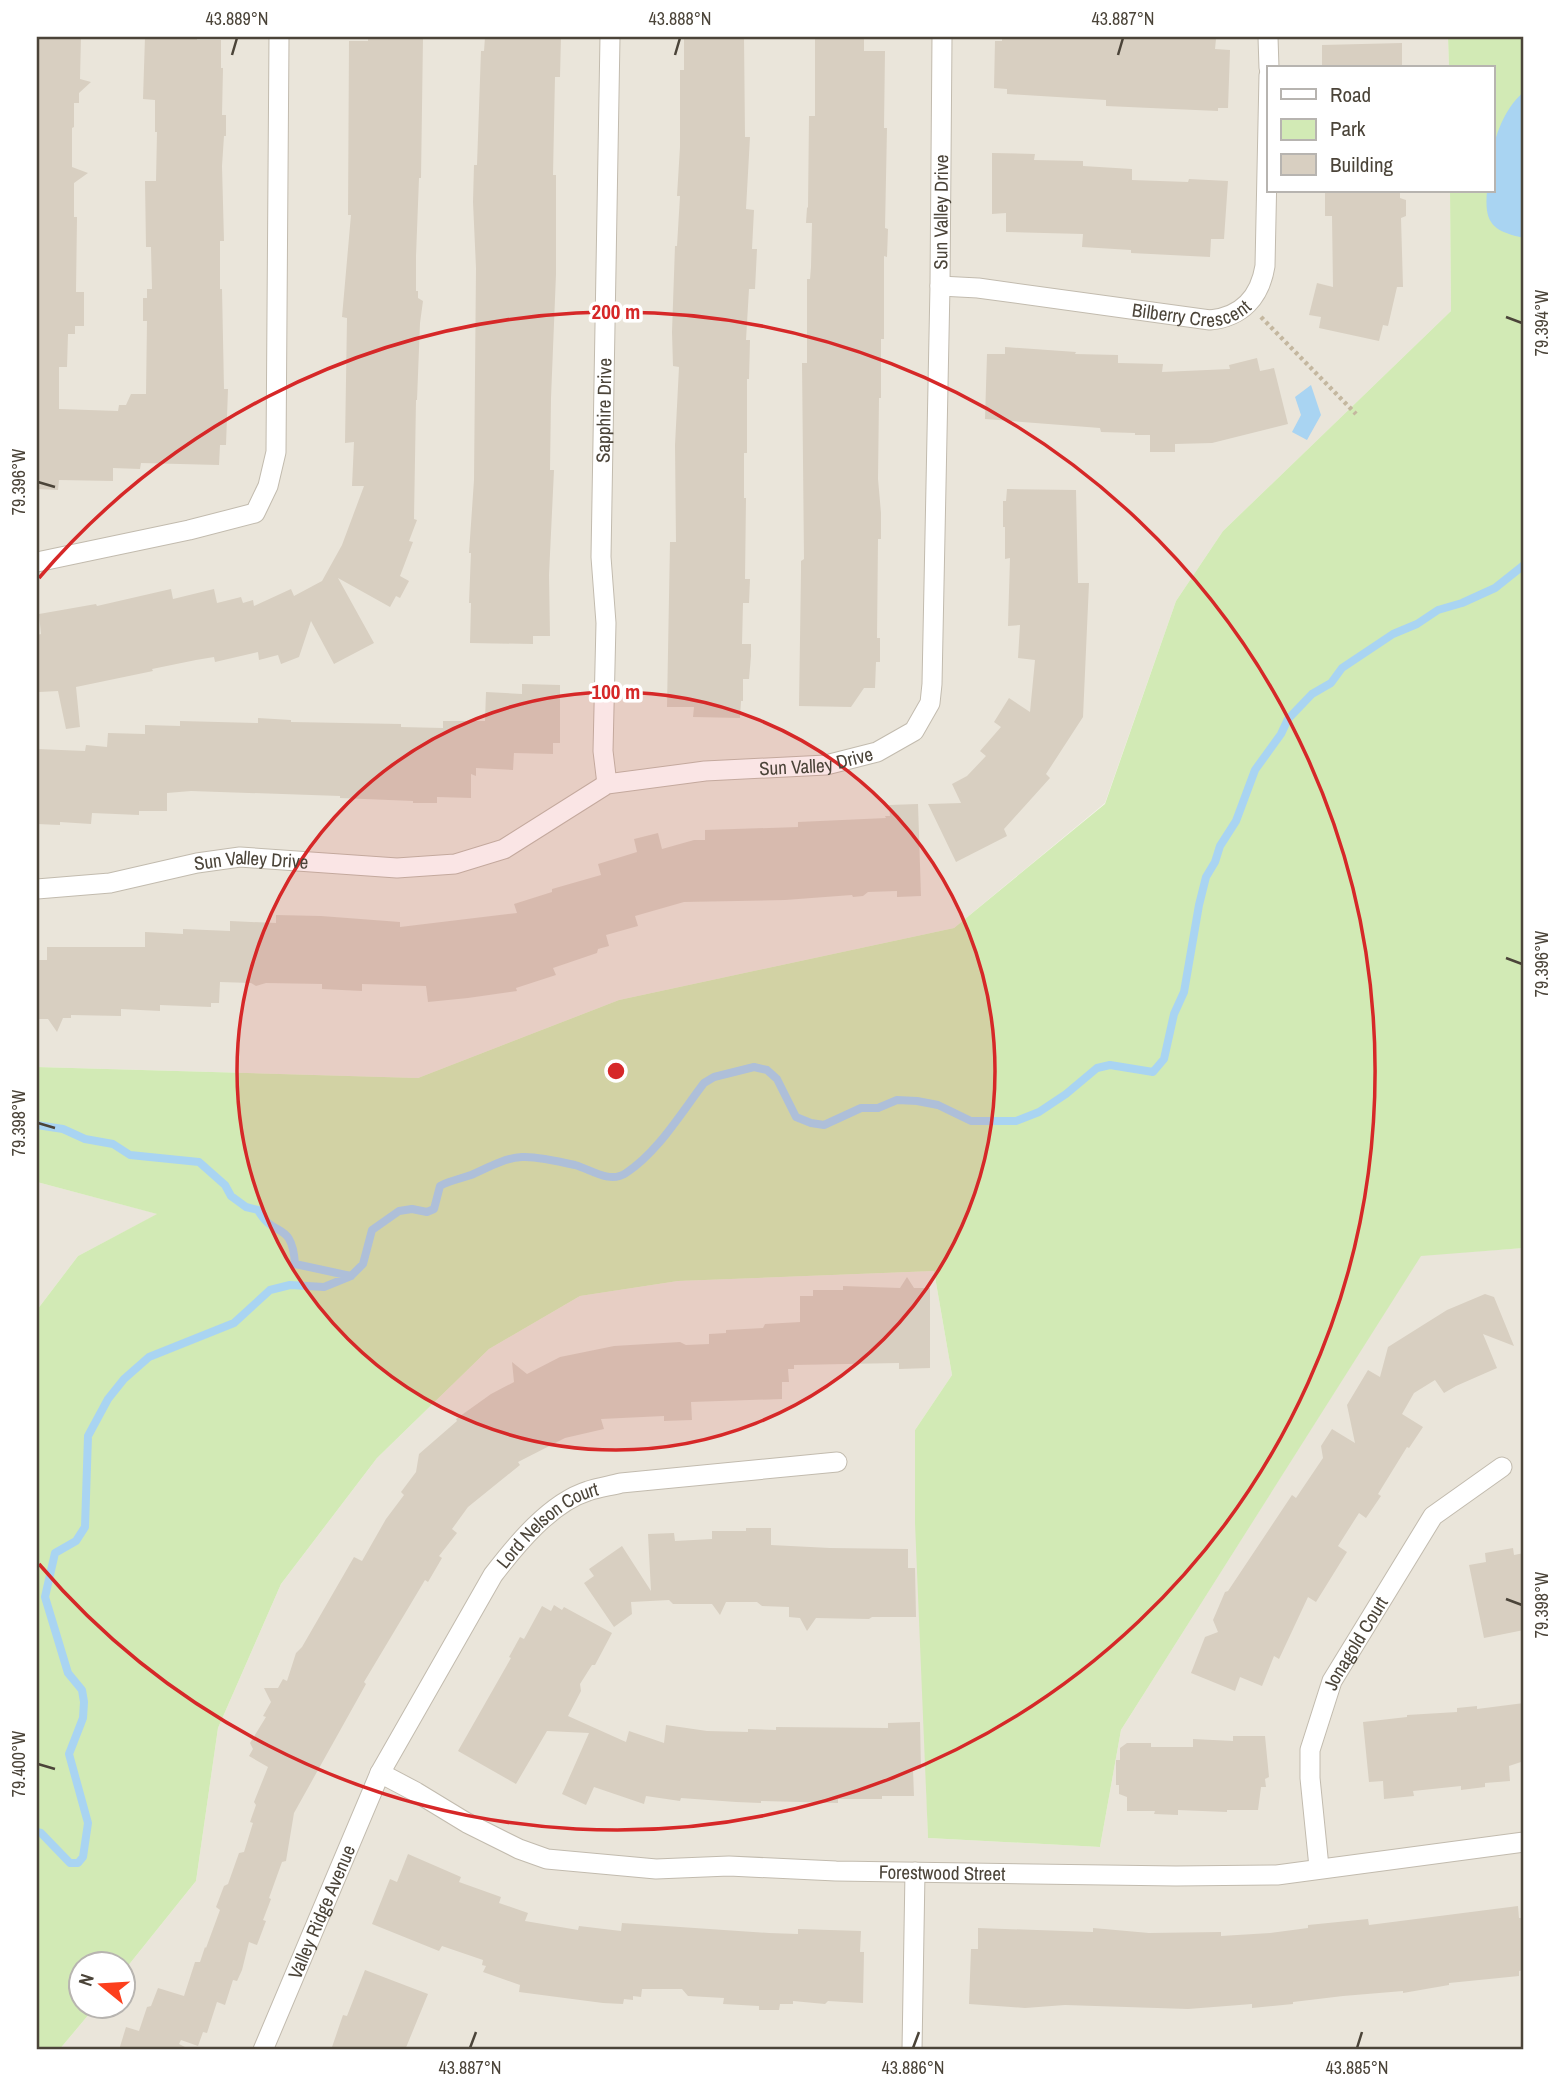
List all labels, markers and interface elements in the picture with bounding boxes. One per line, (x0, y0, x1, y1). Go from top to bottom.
text: 43.889°N (206, 6, 269, 31)
text: 43.888°N (649, 6, 712, 31)
text: 43.887°N (1092, 6, 1155, 31)
legend (1267, 66, 1494, 192)
text: Road (1330, 80, 1371, 109)
text: Park (1330, 114, 1366, 143)
text: Building (1330, 150, 1394, 179)
street label: Sun Valley Drive (927, 154, 954, 270)
text: 79.394°W (1529, 290, 1554, 356)
street label: Bilberry Crescent (1130, 294, 1257, 333)
text: 200 m (592, 297, 640, 326)
street label: Sapphire Drive (590, 358, 617, 463)
text: 79.396°W (6, 449, 31, 515)
text: 100 m (592, 677, 640, 706)
street label: Sun Valley Drive (758, 741, 876, 781)
street label: Sun Valley Drive (192, 844, 309, 876)
text: 79.396°W (1529, 931, 1554, 997)
centre of rings (604, 1059, 628, 1083)
text: 79.398°W (6, 1090, 31, 1156)
street label: Lord Nelson Court (490, 1475, 602, 1574)
text: 79.398°W (1529, 1572, 1554, 1638)
street label: Jonagold Court (1317, 1591, 1394, 1693)
text: 79.400°W (6, 1731, 31, 1797)
street label: Valley Ridge Avenue (281, 1841, 361, 1983)
street label: Forestwood Street (879, 1859, 1006, 1886)
north arrow (66, 1951, 136, 2021)
text: N (72, 1970, 100, 1989)
text: 43.887°N (439, 2055, 502, 2080)
text: 43.886°N (882, 2055, 945, 2080)
text: 43.885°N (1326, 2055, 1389, 2080)

